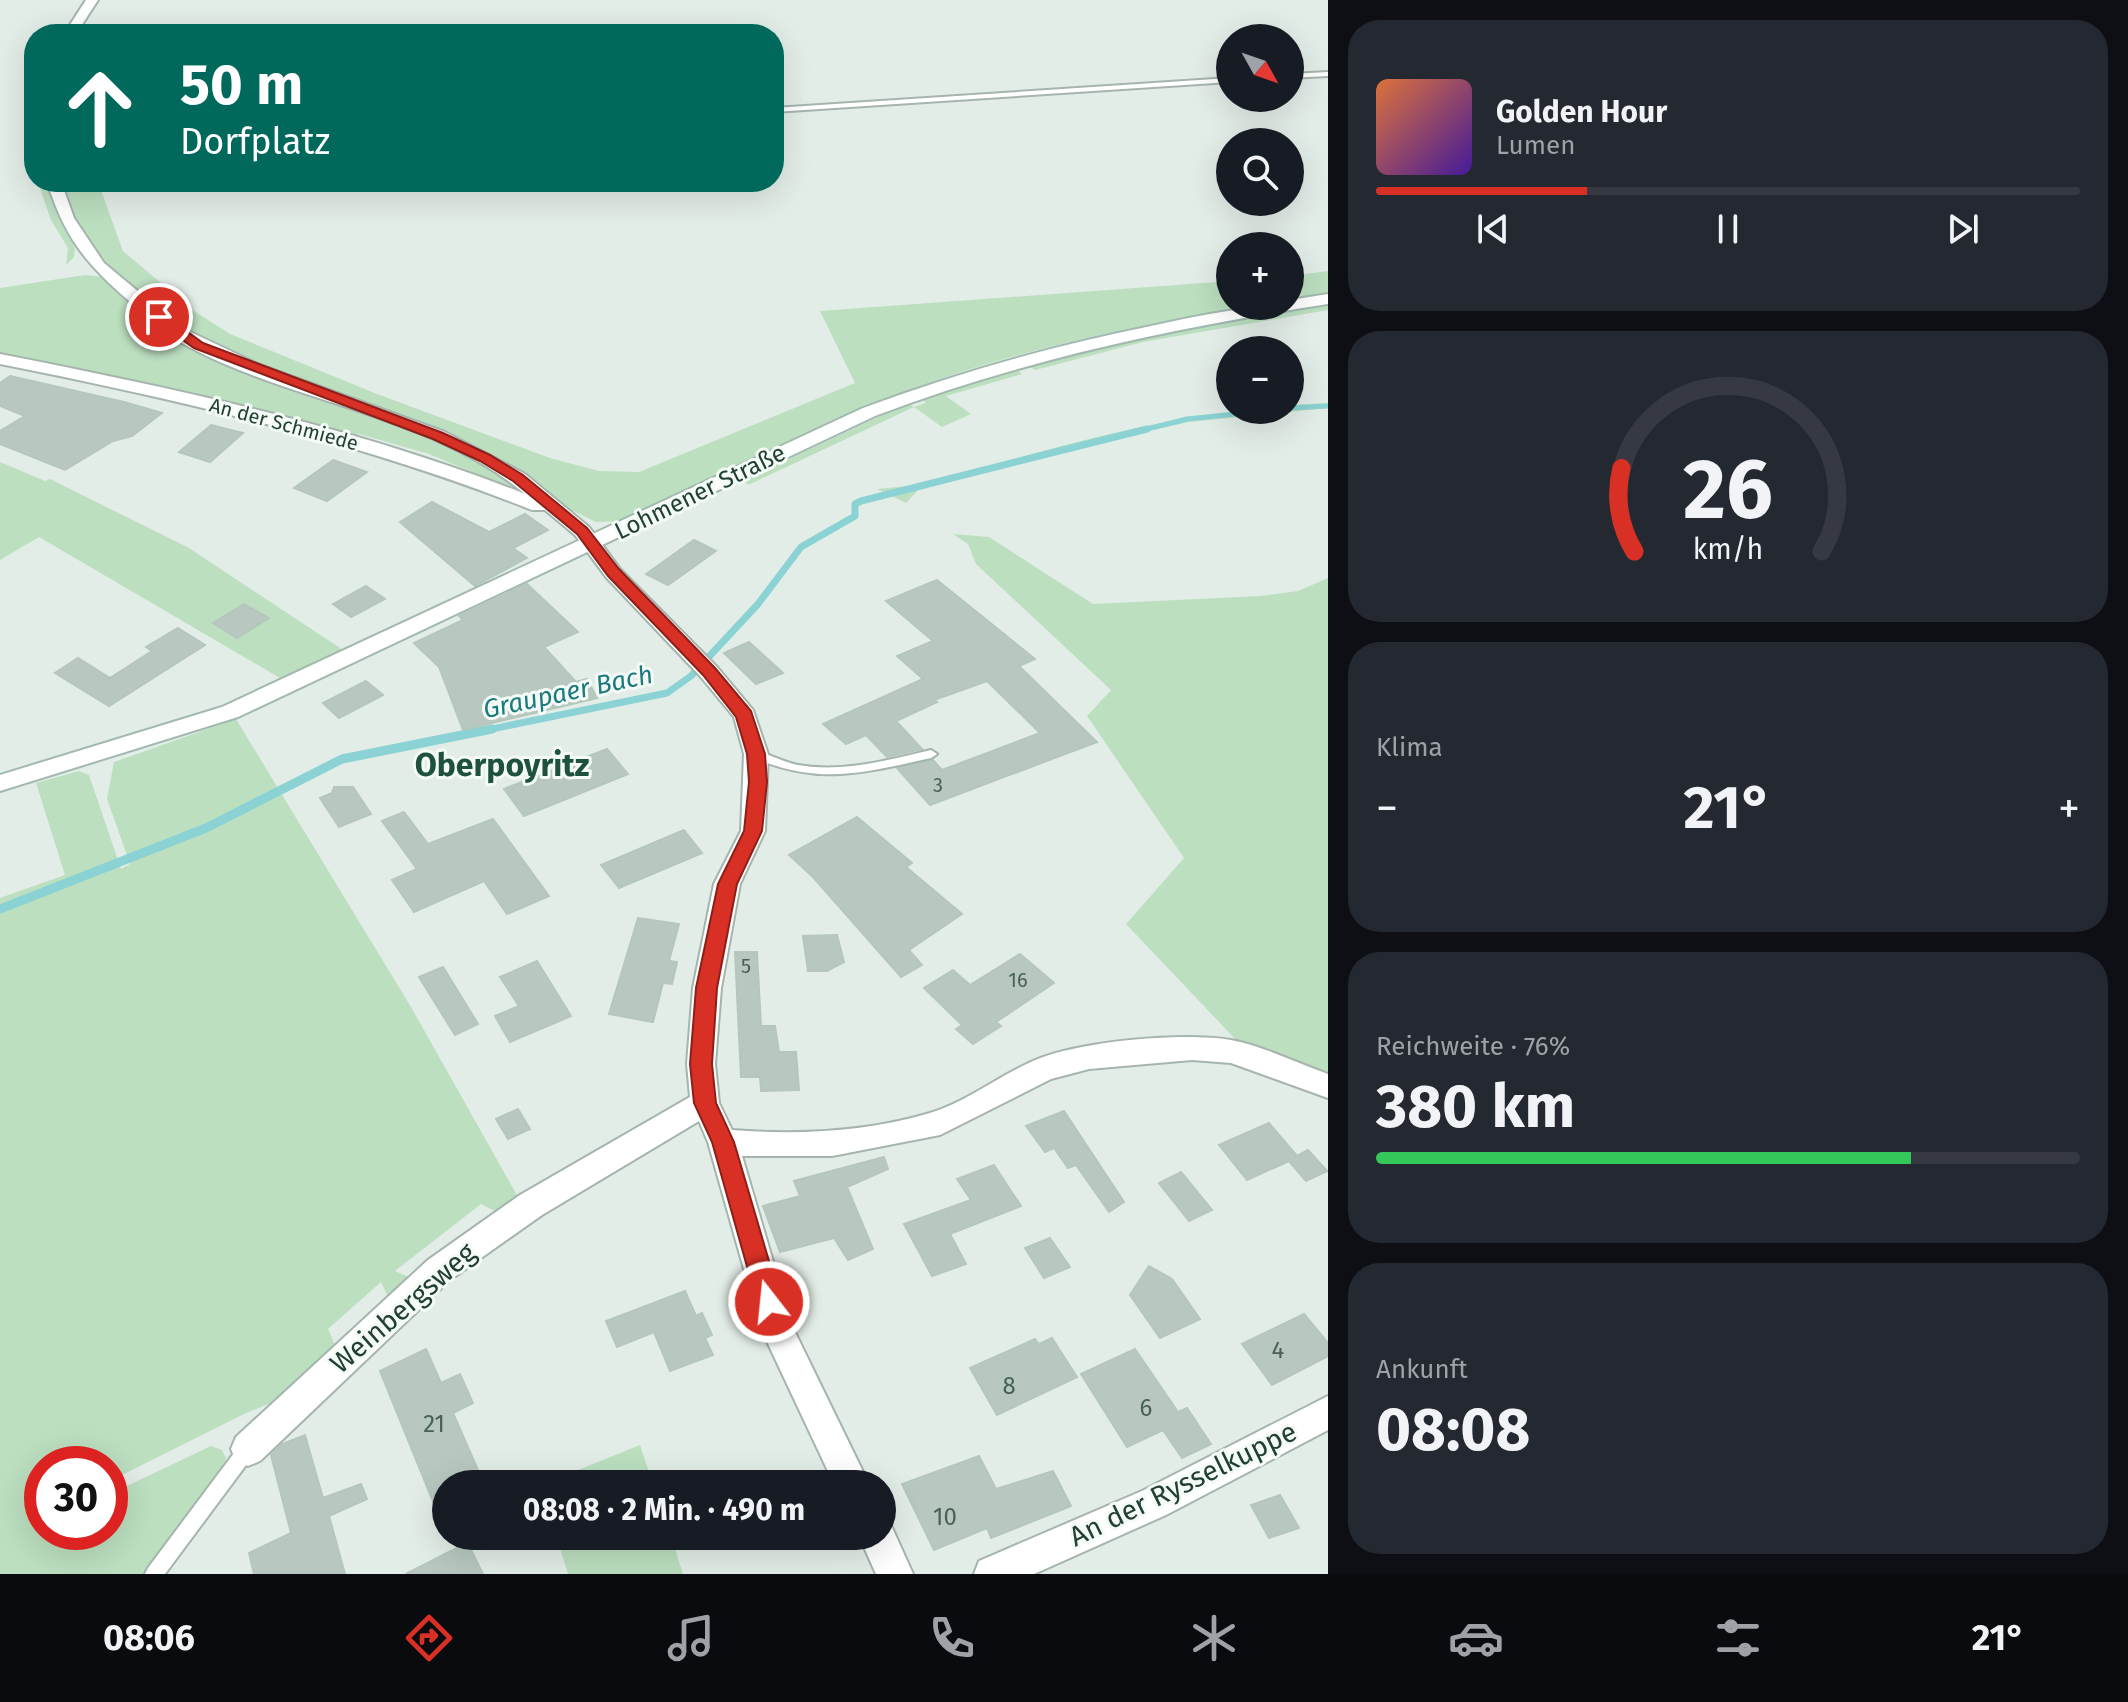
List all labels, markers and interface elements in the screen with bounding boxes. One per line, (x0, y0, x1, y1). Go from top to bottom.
north arrow (1216, 24, 1304, 112)
map controls (1216, 24, 1304, 424)
text: 50 m (180, 52, 303, 119)
icon: ahead (48, 56, 152, 160)
text: Golden Hour (1496, 94, 1667, 130)
text: Dorfplatz (180, 120, 330, 164)
button: search (1216, 128, 1304, 216)
text: Lumen (1496, 130, 1575, 161)
icon: previous (1471, 207, 1515, 251)
icon: pause (1706, 207, 1750, 251)
icon: next (1941, 207, 1985, 251)
button: + (1216, 232, 1304, 320)
pin (125, 283, 193, 351)
icon: arrive (137, 295, 181, 339)
button: − (1216, 336, 1304, 424)
street label: An der Schmiede (207, 393, 361, 455)
street label: Lohmener Straße (610, 439, 790, 545)
text: 26 (1683, 440, 1773, 540)
text: km/h (1693, 532, 1763, 567)
water label: Graupaer Bach (480, 659, 656, 725)
text: Klima (1376, 732, 1443, 763)
district label: Oberpoyritz (415, 746, 590, 784)
text: 21° (1684, 772, 1772, 844)
house number: 3 (933, 773, 943, 797)
text: − (1376, 782, 1398, 835)
text: + (2058, 782, 2080, 835)
house number: 5 (741, 954, 751, 978)
house number: 16 (1008, 968, 1028, 992)
text: Reichweite · 76% (1376, 1031, 1570, 1062)
text: 380 km (1376, 1071, 1575, 1143)
street label: Weinbergsweg (324, 1236, 483, 1380)
position arrow (727, 1260, 811, 1344)
house number: 4 (1272, 1336, 1285, 1364)
text: Ankunft (1376, 1354, 1468, 1385)
house number: 8 (1002, 1372, 1016, 1400)
house number: 6 (1140, 1394, 1152, 1422)
text: 08:08 (1376, 1394, 1530, 1466)
house number: 21 (423, 1410, 445, 1438)
street label: An der Rysselkuppe (1064, 1415, 1302, 1553)
speed limit sign: 30 (24, 1446, 128, 1550)
text: 08:08 · 2 Min. · 490 m (523, 1492, 805, 1528)
house number: 10 (933, 1503, 957, 1531)
icon: directions (401, 1610, 457, 1666)
icon: music (663, 1610, 719, 1666)
icon: phone (924, 1610, 980, 1666)
icon: climate (1186, 1610, 1242, 1666)
icon: car (1448, 1610, 1504, 1666)
icon: filters (1710, 1610, 1766, 1666)
text: 08:06 (103, 1616, 195, 1660)
text: 21° (1972, 1616, 2025, 1660)

